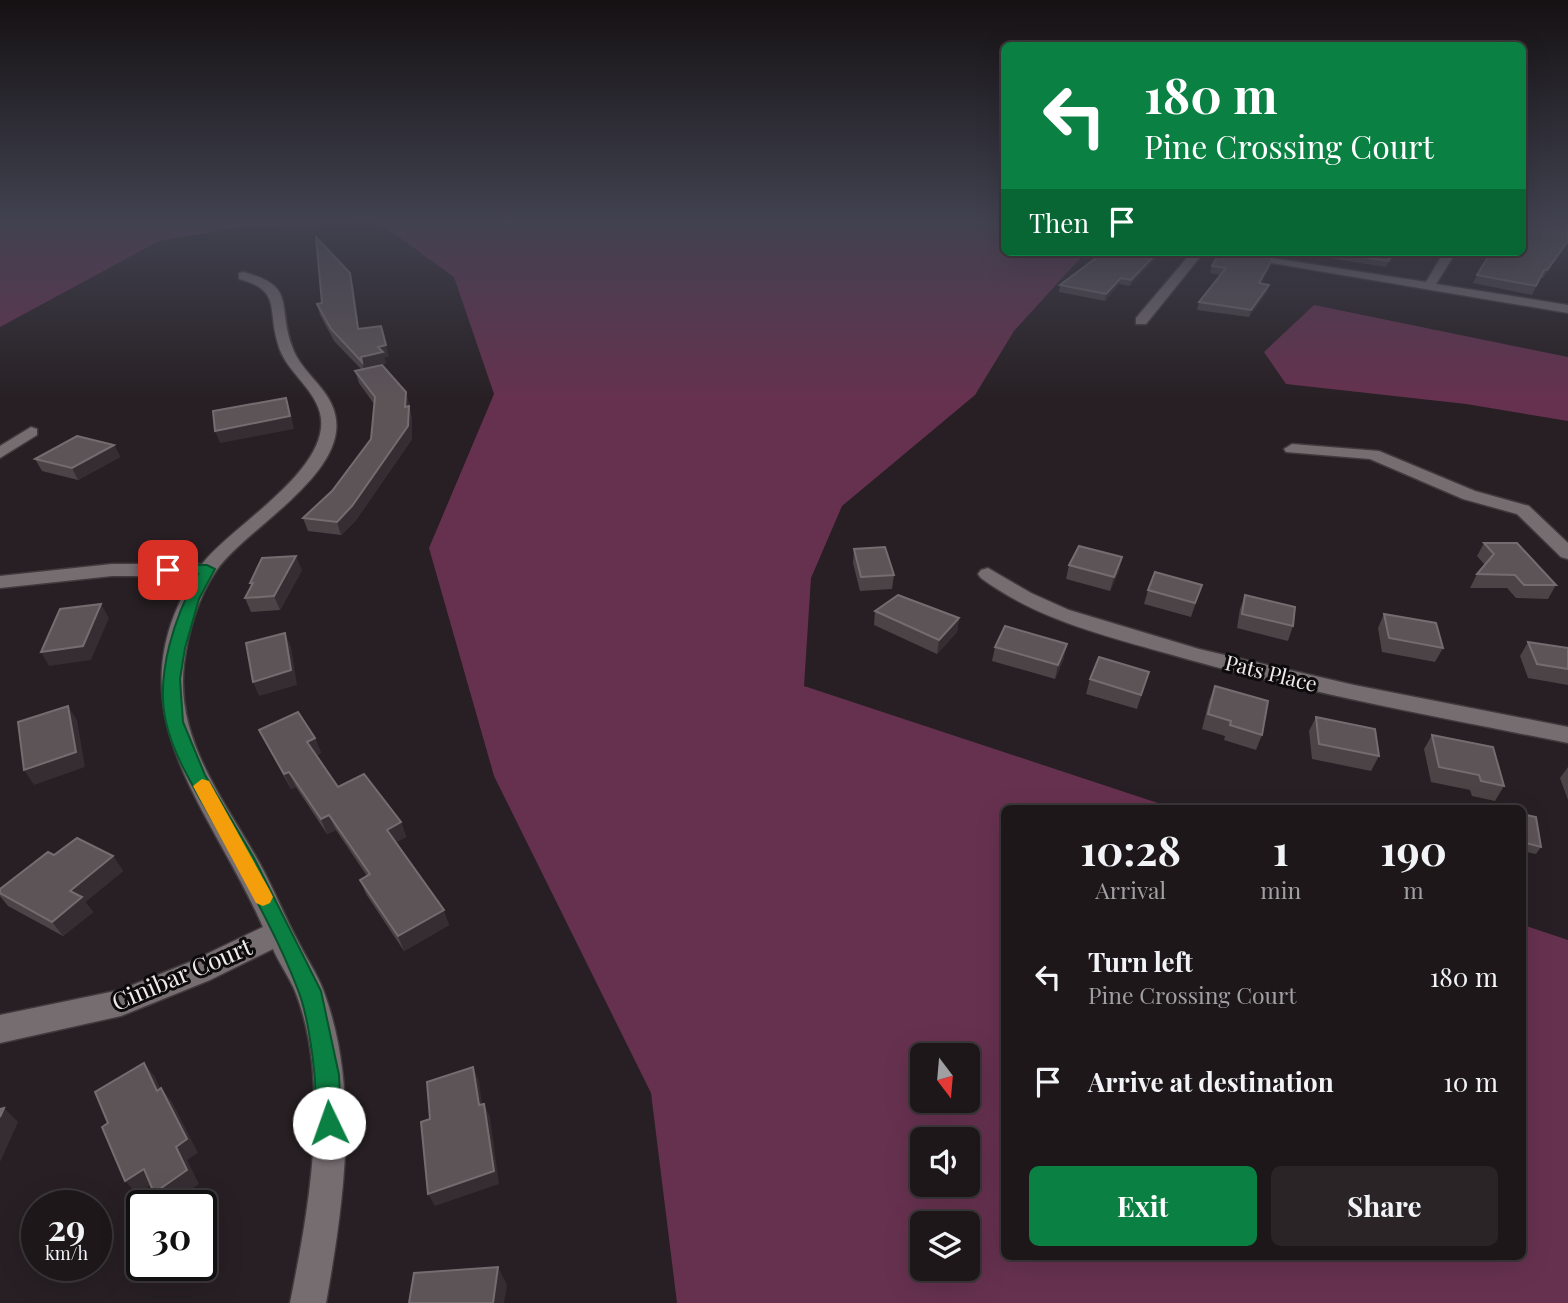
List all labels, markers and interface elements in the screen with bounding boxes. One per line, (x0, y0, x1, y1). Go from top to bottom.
text: 180 m (1144, 61, 1278, 126)
icon: left (1029, 70, 1120, 161)
text: Pine Crossing Court (1144, 124, 1434, 167)
icon: arrive (1103, 203, 1141, 241)
text: Then (1029, 205, 1089, 240)
pin (138, 540, 198, 600)
icon: arrive (149, 551, 187, 589)
street label: Pats Place (1222, 647, 1320, 697)
text: 10:28 (1080, 821, 1181, 877)
text: 1 (1273, 821, 1289, 877)
text: 190 (1380, 821, 1447, 877)
text: Arrival (1095, 874, 1166, 905)
text: min (1260, 874, 1301, 905)
text: m (1403, 874, 1424, 905)
street label: Cinibar Court (106, 929, 257, 1017)
text: Turn left (1088, 944, 1193, 979)
icon: left (1029, 958, 1067, 996)
text: 180 m (1430, 959, 1498, 994)
text: Pine Crossing Court (1088, 979, 1296, 1010)
north arrow (910, 1043, 980, 1113)
map controls (910, 1043, 980, 1281)
icon: arrive (1029, 1063, 1067, 1101)
text: Arrive at destination (1088, 1064, 1334, 1099)
text: 10 m (1443, 1064, 1498, 1099)
position arrow (292, 1086, 366, 1160)
button: sound (910, 1127, 980, 1197)
button: Exit (1029, 1166, 1257, 1246)
button: Share (1271, 1166, 1498, 1246)
speed limit sign: 30 (126, 1190, 217, 1281)
text: 29 (48, 1203, 85, 1250)
button: layers (910, 1211, 980, 1281)
text: km/h (45, 1241, 88, 1265)

